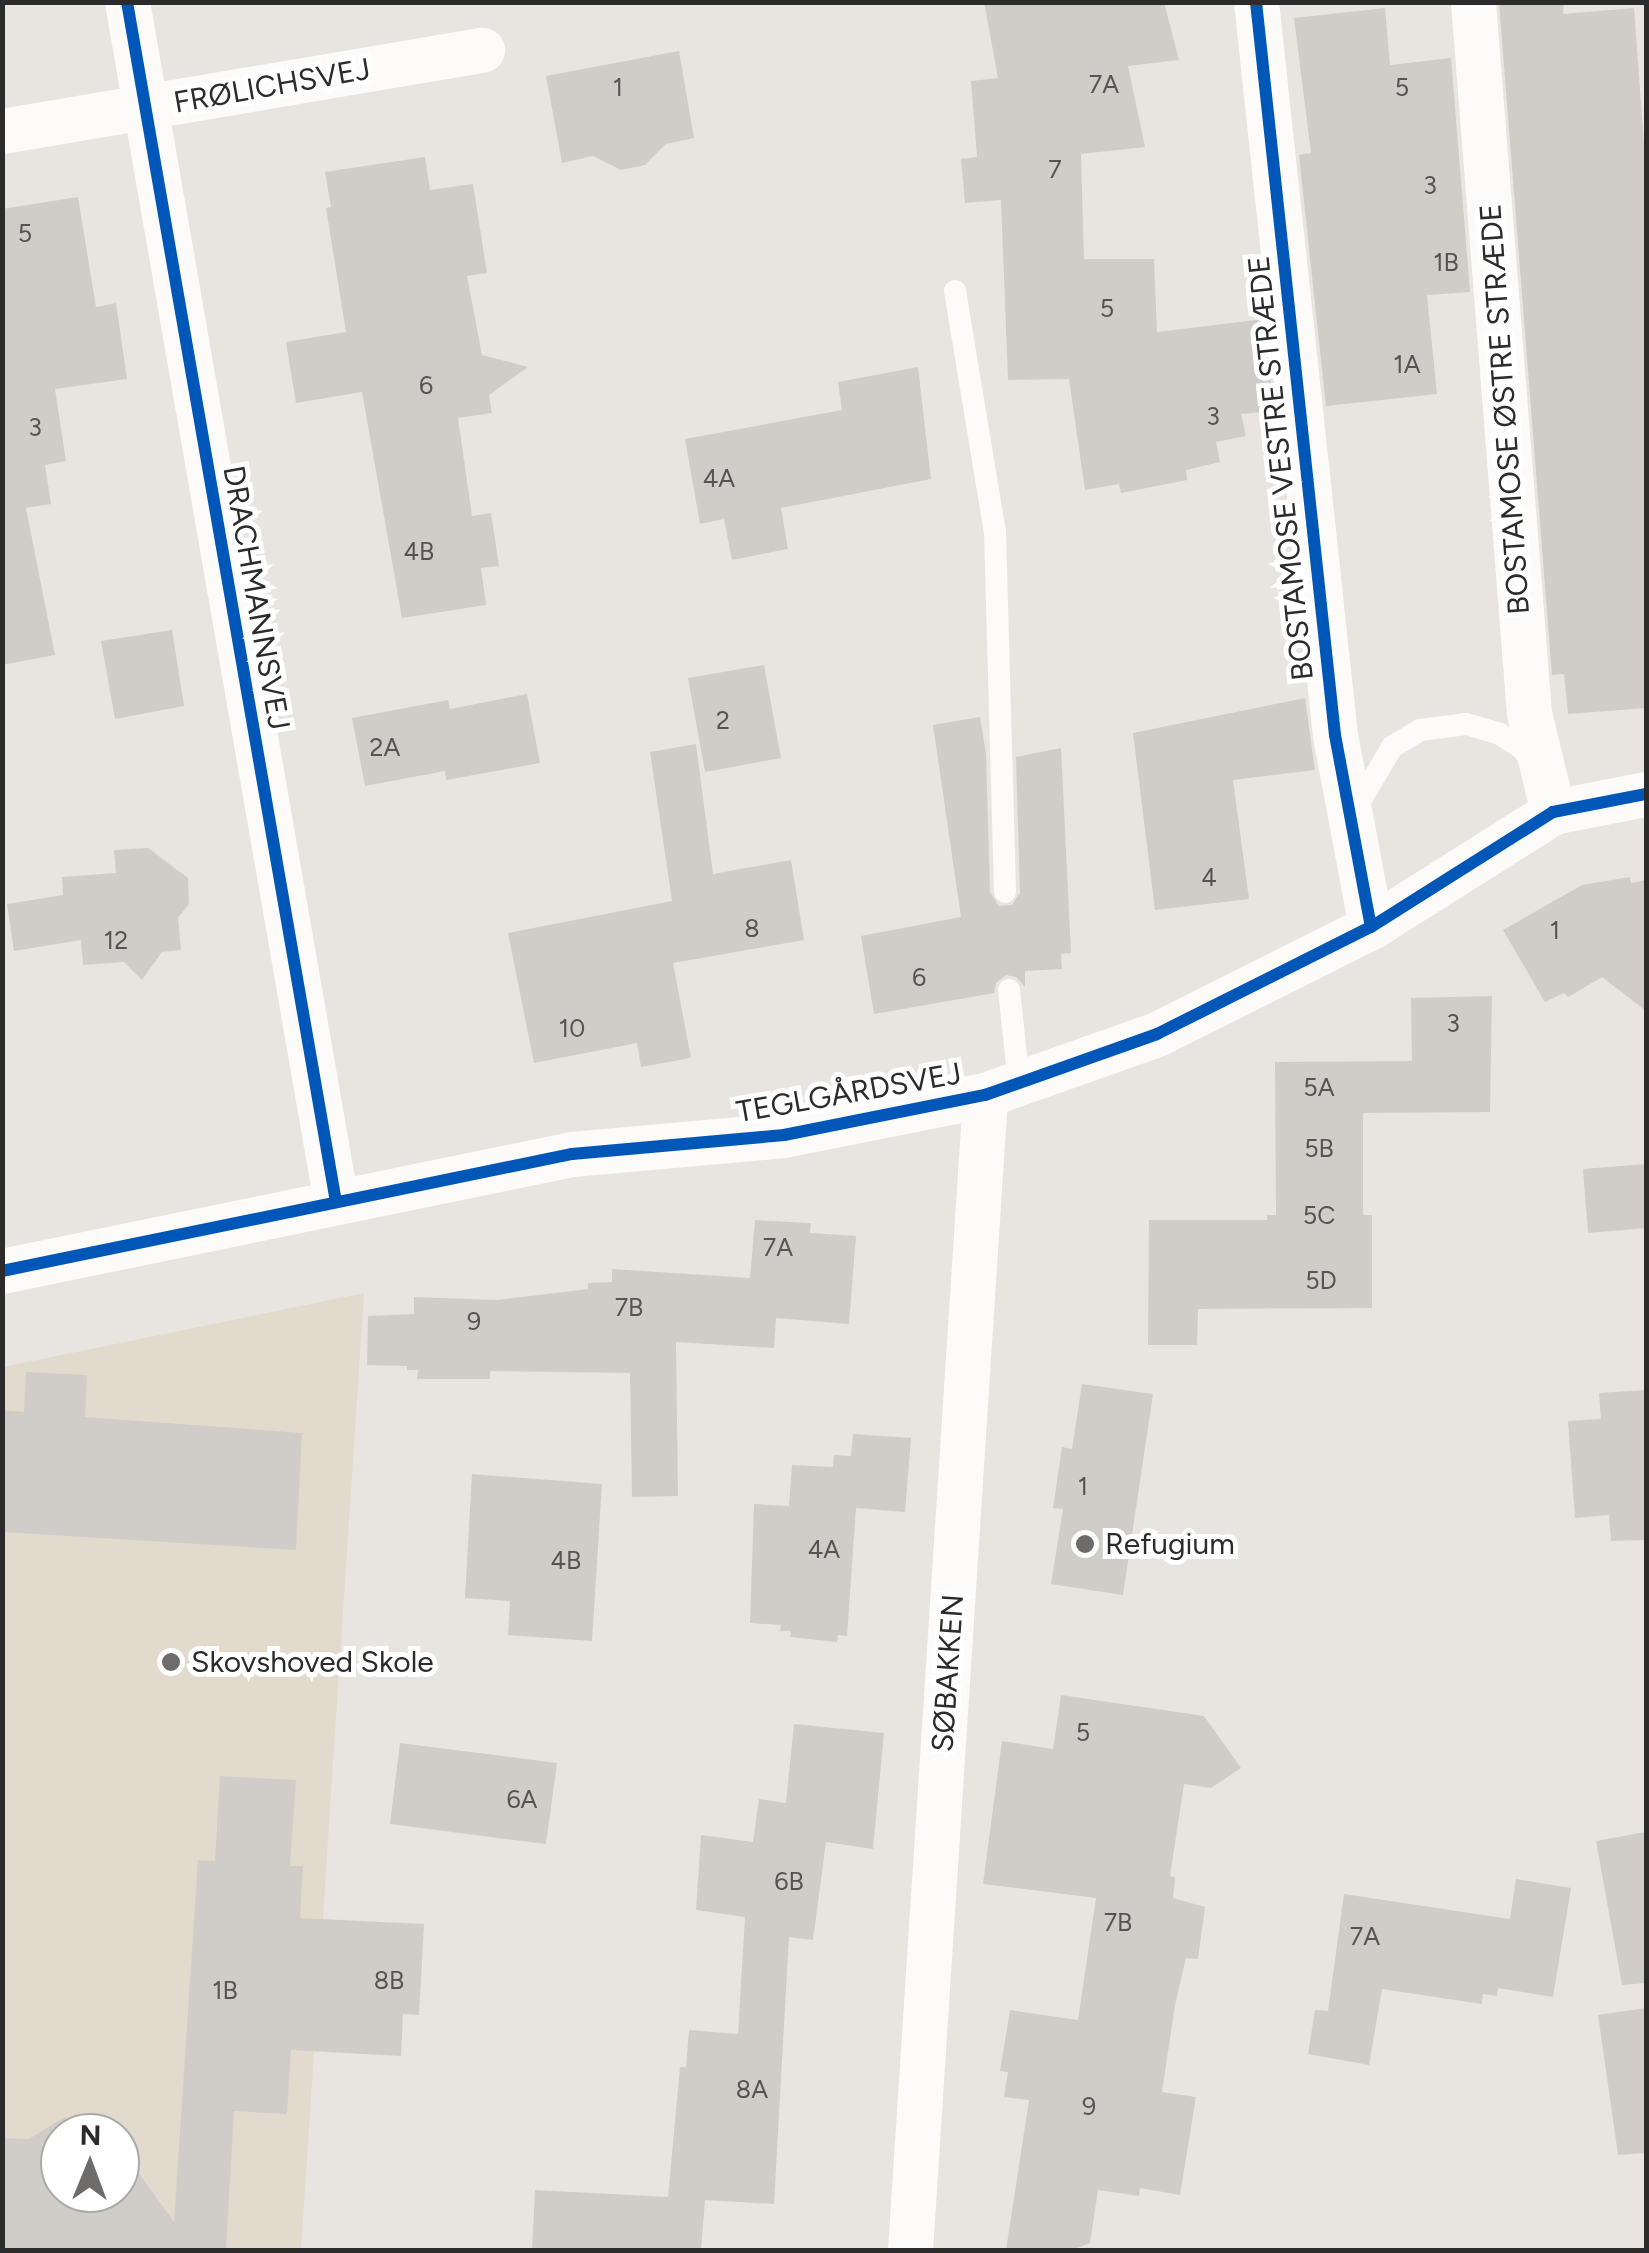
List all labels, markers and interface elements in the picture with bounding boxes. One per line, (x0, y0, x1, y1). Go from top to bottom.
street label: FRØLICHSVEJ (171, 51, 373, 121)
house number: 7A (1089, 69, 1119, 99)
house number: 1 (613, 72, 623, 102)
house number: 5 (1395, 72, 1409, 102)
house number: 7 (1048, 154, 1062, 184)
house number: 3 (1423, 170, 1437, 200)
street label: BOSTAMOSE ØSTRE STRÆDE (1473, 202, 1537, 616)
house number: 5 (18, 218, 32, 248)
house number: 1B (1433, 247, 1459, 277)
street label: BOSTAMOSE VESTRE STRÆDE (1241, 254, 1321, 682)
house number: 5 (1100, 293, 1114, 323)
house number: 1A (1393, 349, 1421, 379)
house number: 6 (419, 370, 433, 400)
house number: 3 (1206, 401, 1220, 431)
house number: 3 (28, 412, 42, 442)
street label: DRACHMANNSVEJ (215, 463, 297, 733)
house number: 4A (703, 463, 735, 493)
house number: 4B (404, 536, 434, 566)
house number: 2 (716, 705, 730, 735)
house number: 2A (370, 732, 400, 762)
house number: 4 (1201, 862, 1217, 892)
house number: 8 (744, 913, 760, 943)
house number: 1 (1550, 915, 1560, 945)
house number: 12 (104, 925, 128, 955)
house number: 6 (912, 962, 926, 992)
house number: 3 (1446, 1008, 1460, 1038)
house number: 10 (559, 1013, 585, 1043)
street label: TEGLGÅRDSVEJ (734, 1056, 964, 1130)
house number: 5A (1303, 1072, 1335, 1102)
house number: 5B (1304, 1133, 1334, 1163)
house number: 5C (1303, 1200, 1335, 1230)
house number: 7A (763, 1232, 793, 1262)
house number: 5D (1305, 1265, 1337, 1295)
house number: 7B (615, 1292, 643, 1322)
house number: 9 (467, 1306, 481, 1336)
house number: 1 (1078, 1471, 1088, 1501)
place label: Refugium (1105, 1526, 1235, 1562)
marker: Refugium (1074, 1533, 1096, 1555)
house number: 4A (808, 1534, 840, 1564)
house number: 4B (551, 1545, 581, 1575)
street label: SØBAKKEN (925, 1593, 971, 1753)
place label: Skovshoved Skole (191, 1644, 434, 1680)
marker: Skovshoved Skole (160, 1651, 182, 1673)
house number: 5 (1076, 1717, 1090, 1747)
house number: 6A (506, 1784, 538, 1814)
house number: 6B (774, 1866, 804, 1896)
house number: 7B (1104, 1907, 1132, 1937)
house number: 7A (1350, 1921, 1380, 1951)
house number: 8B (374, 1965, 404, 1995)
house number: 1B (212, 1975, 238, 2005)
house number: 8A (736, 2074, 768, 2104)
house number: 9 (1082, 2091, 1096, 2121)
north arrow (40, 2113, 140, 2213)
text: N (79, 2118, 102, 2152)

